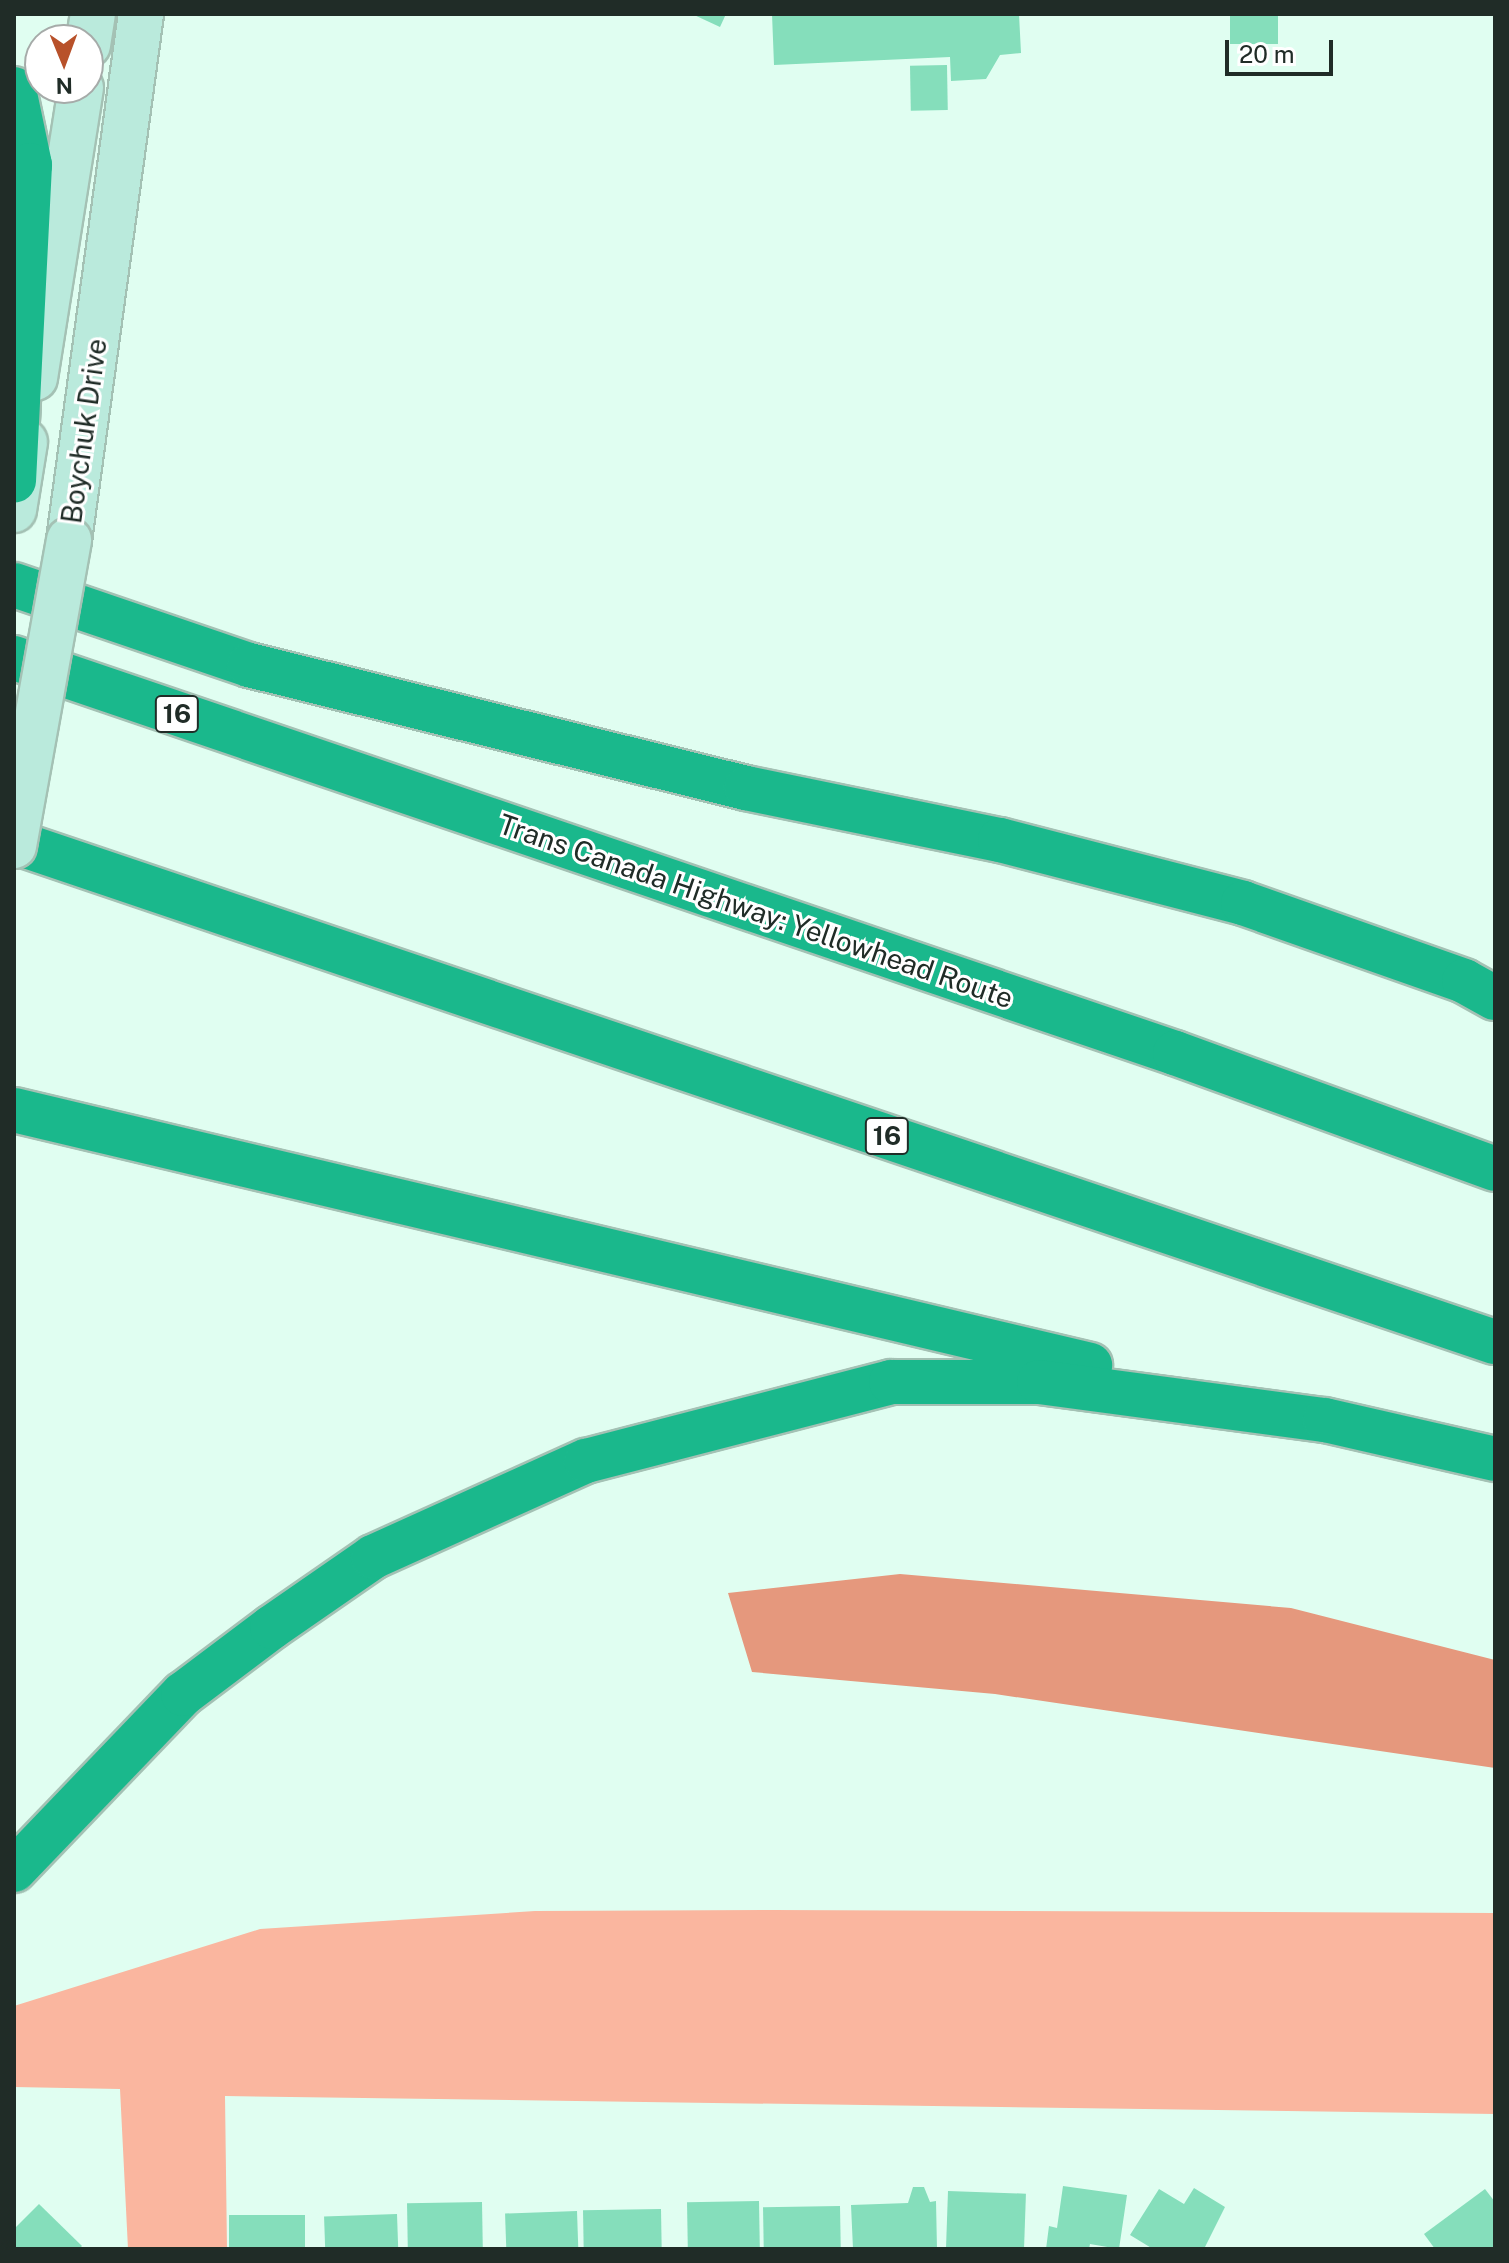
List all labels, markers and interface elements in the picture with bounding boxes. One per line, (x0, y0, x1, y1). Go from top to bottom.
north arrow (24, 24, 104, 104)
scale bar (1229, 24, 1337, 74)
text: 20 m (1239, 40, 1295, 68)
text: N (56, 73, 73, 99)
street label: Boychuk Drive (54, 336, 114, 526)
road number: 16 (153, 692, 201, 736)
street label: Trans Canada Highway: Yellowhead Route (494, 807, 1018, 1015)
road number: 16 (863, 1114, 911, 1158)

